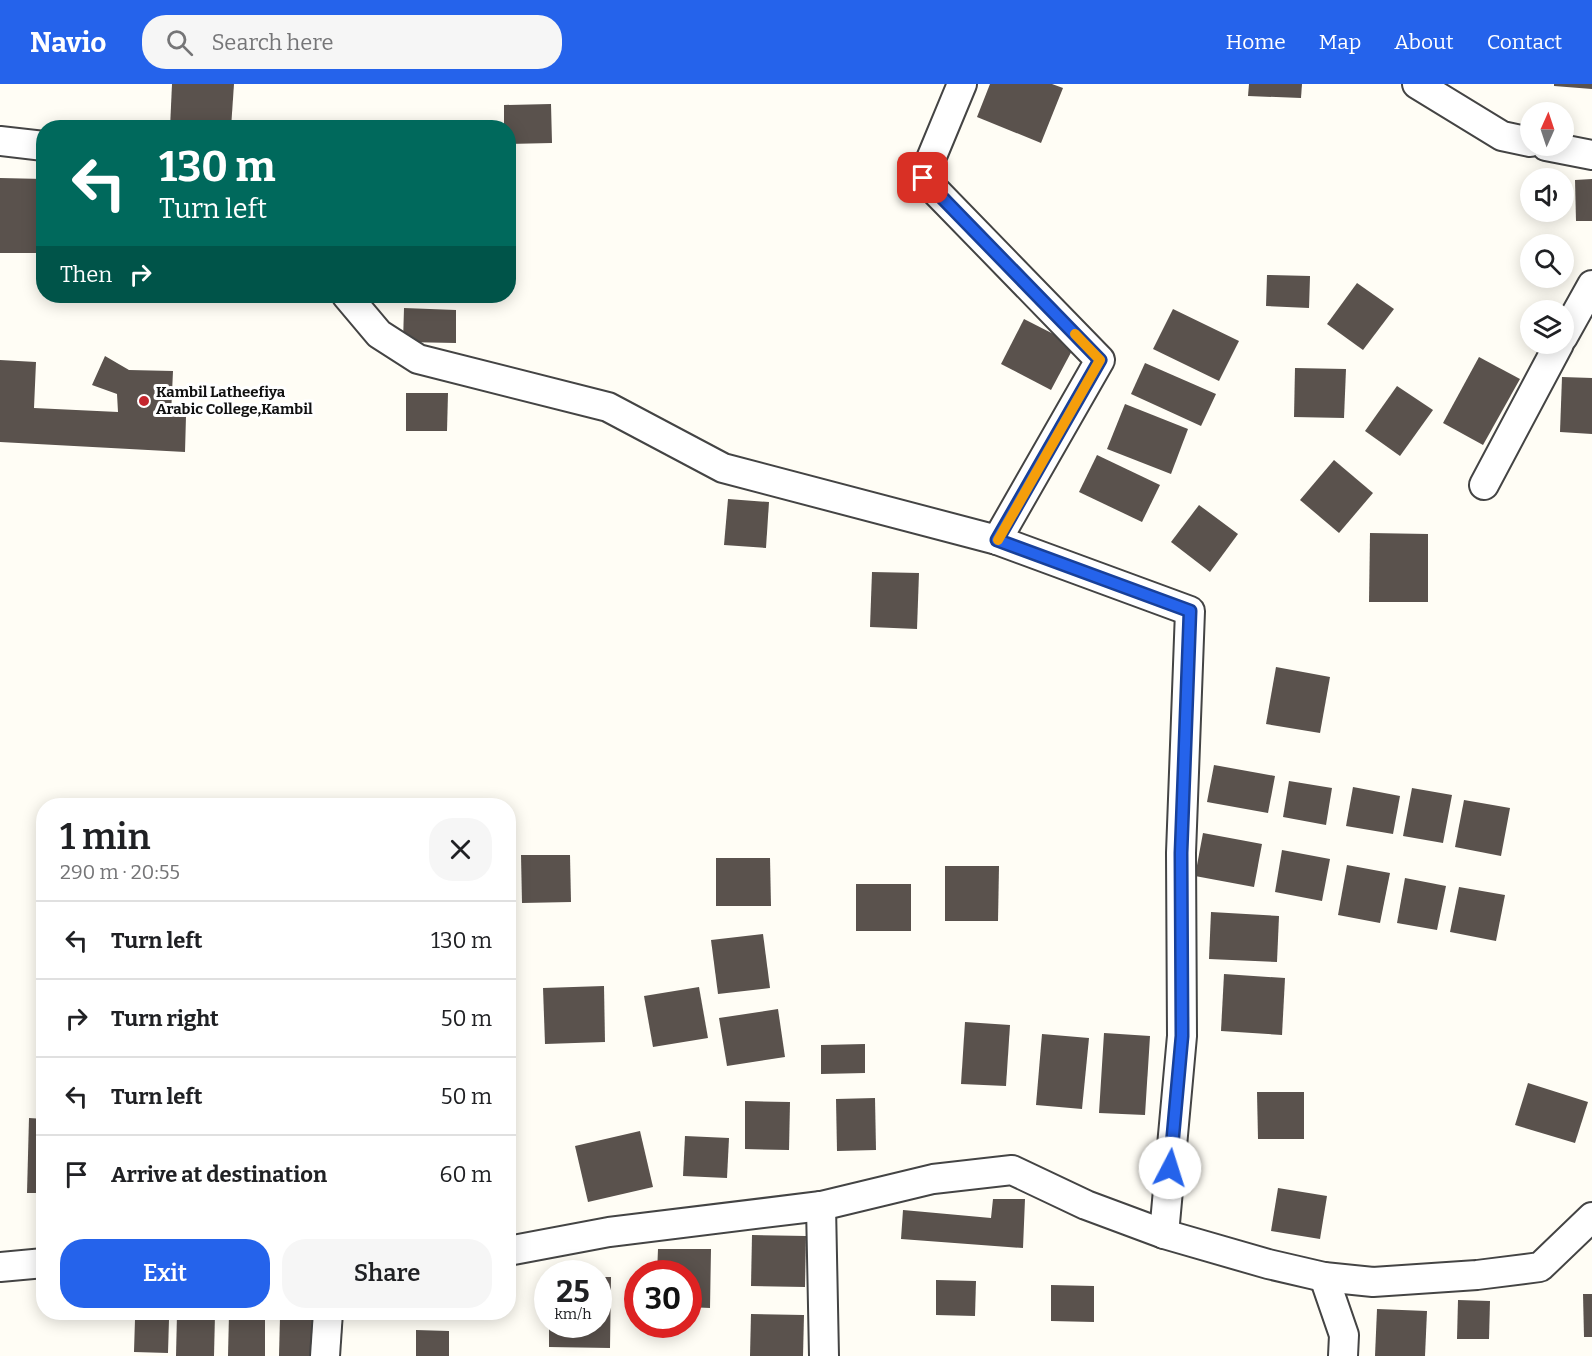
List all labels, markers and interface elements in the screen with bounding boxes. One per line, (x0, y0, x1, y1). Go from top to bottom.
search box (142, 15, 562, 69)
text: Navio (30, 26, 106, 59)
icon: search (163, 26, 196, 59)
text: Search here (211, 29, 334, 56)
text: Home (1226, 29, 1286, 55)
text: Map (1319, 29, 1361, 55)
text: About (1394, 29, 1454, 55)
text: Contact (1487, 29, 1562, 55)
north arrow (1520, 102, 1574, 156)
map controls (1520, 102, 1574, 354)
text: 130 m (159, 142, 276, 192)
icon: left (60, 144, 138, 222)
pin (897, 152, 948, 203)
icon: arrive (906, 161, 939, 194)
button: sound (1520, 168, 1574, 222)
text: Turn left (159, 193, 267, 225)
button: search (1520, 234, 1574, 288)
icon: right (124, 258, 157, 291)
text: Then (60, 261, 112, 288)
button: layers (1520, 300, 1574, 354)
place label: Kambil Latheefiya Arabic College,Kambil (156, 383, 313, 418)
marker: Kambil Latheefiya Arabic College,Kambil (137, 394, 151, 408)
text: 1 min (60, 815, 151, 859)
button: close (429, 818, 492, 881)
text: 290 m · 20:55 (60, 860, 180, 884)
icon: left (60, 924, 93, 957)
text: Turn left (111, 927, 203, 954)
text: 130 m (431, 927, 492, 954)
icon: right (60, 1002, 93, 1035)
text: Turn right (111, 1005, 219, 1032)
text: 50 m (441, 1005, 492, 1032)
icon: left (60, 1080, 93, 1113)
text: Turn left (111, 1083, 203, 1110)
text: 50 m (441, 1083, 492, 1110)
position arrow (1138, 1136, 1202, 1200)
icon: arrive (60, 1158, 93, 1191)
text: Arrive at destination (111, 1161, 327, 1188)
text: 60 m (440, 1161, 492, 1188)
button: Exit (60, 1239, 270, 1308)
button: Share (282, 1239, 492, 1308)
speed limit sign: 30 (624, 1260, 702, 1338)
text: 25 (556, 1274, 590, 1310)
text: km/h (554, 1305, 592, 1323)

